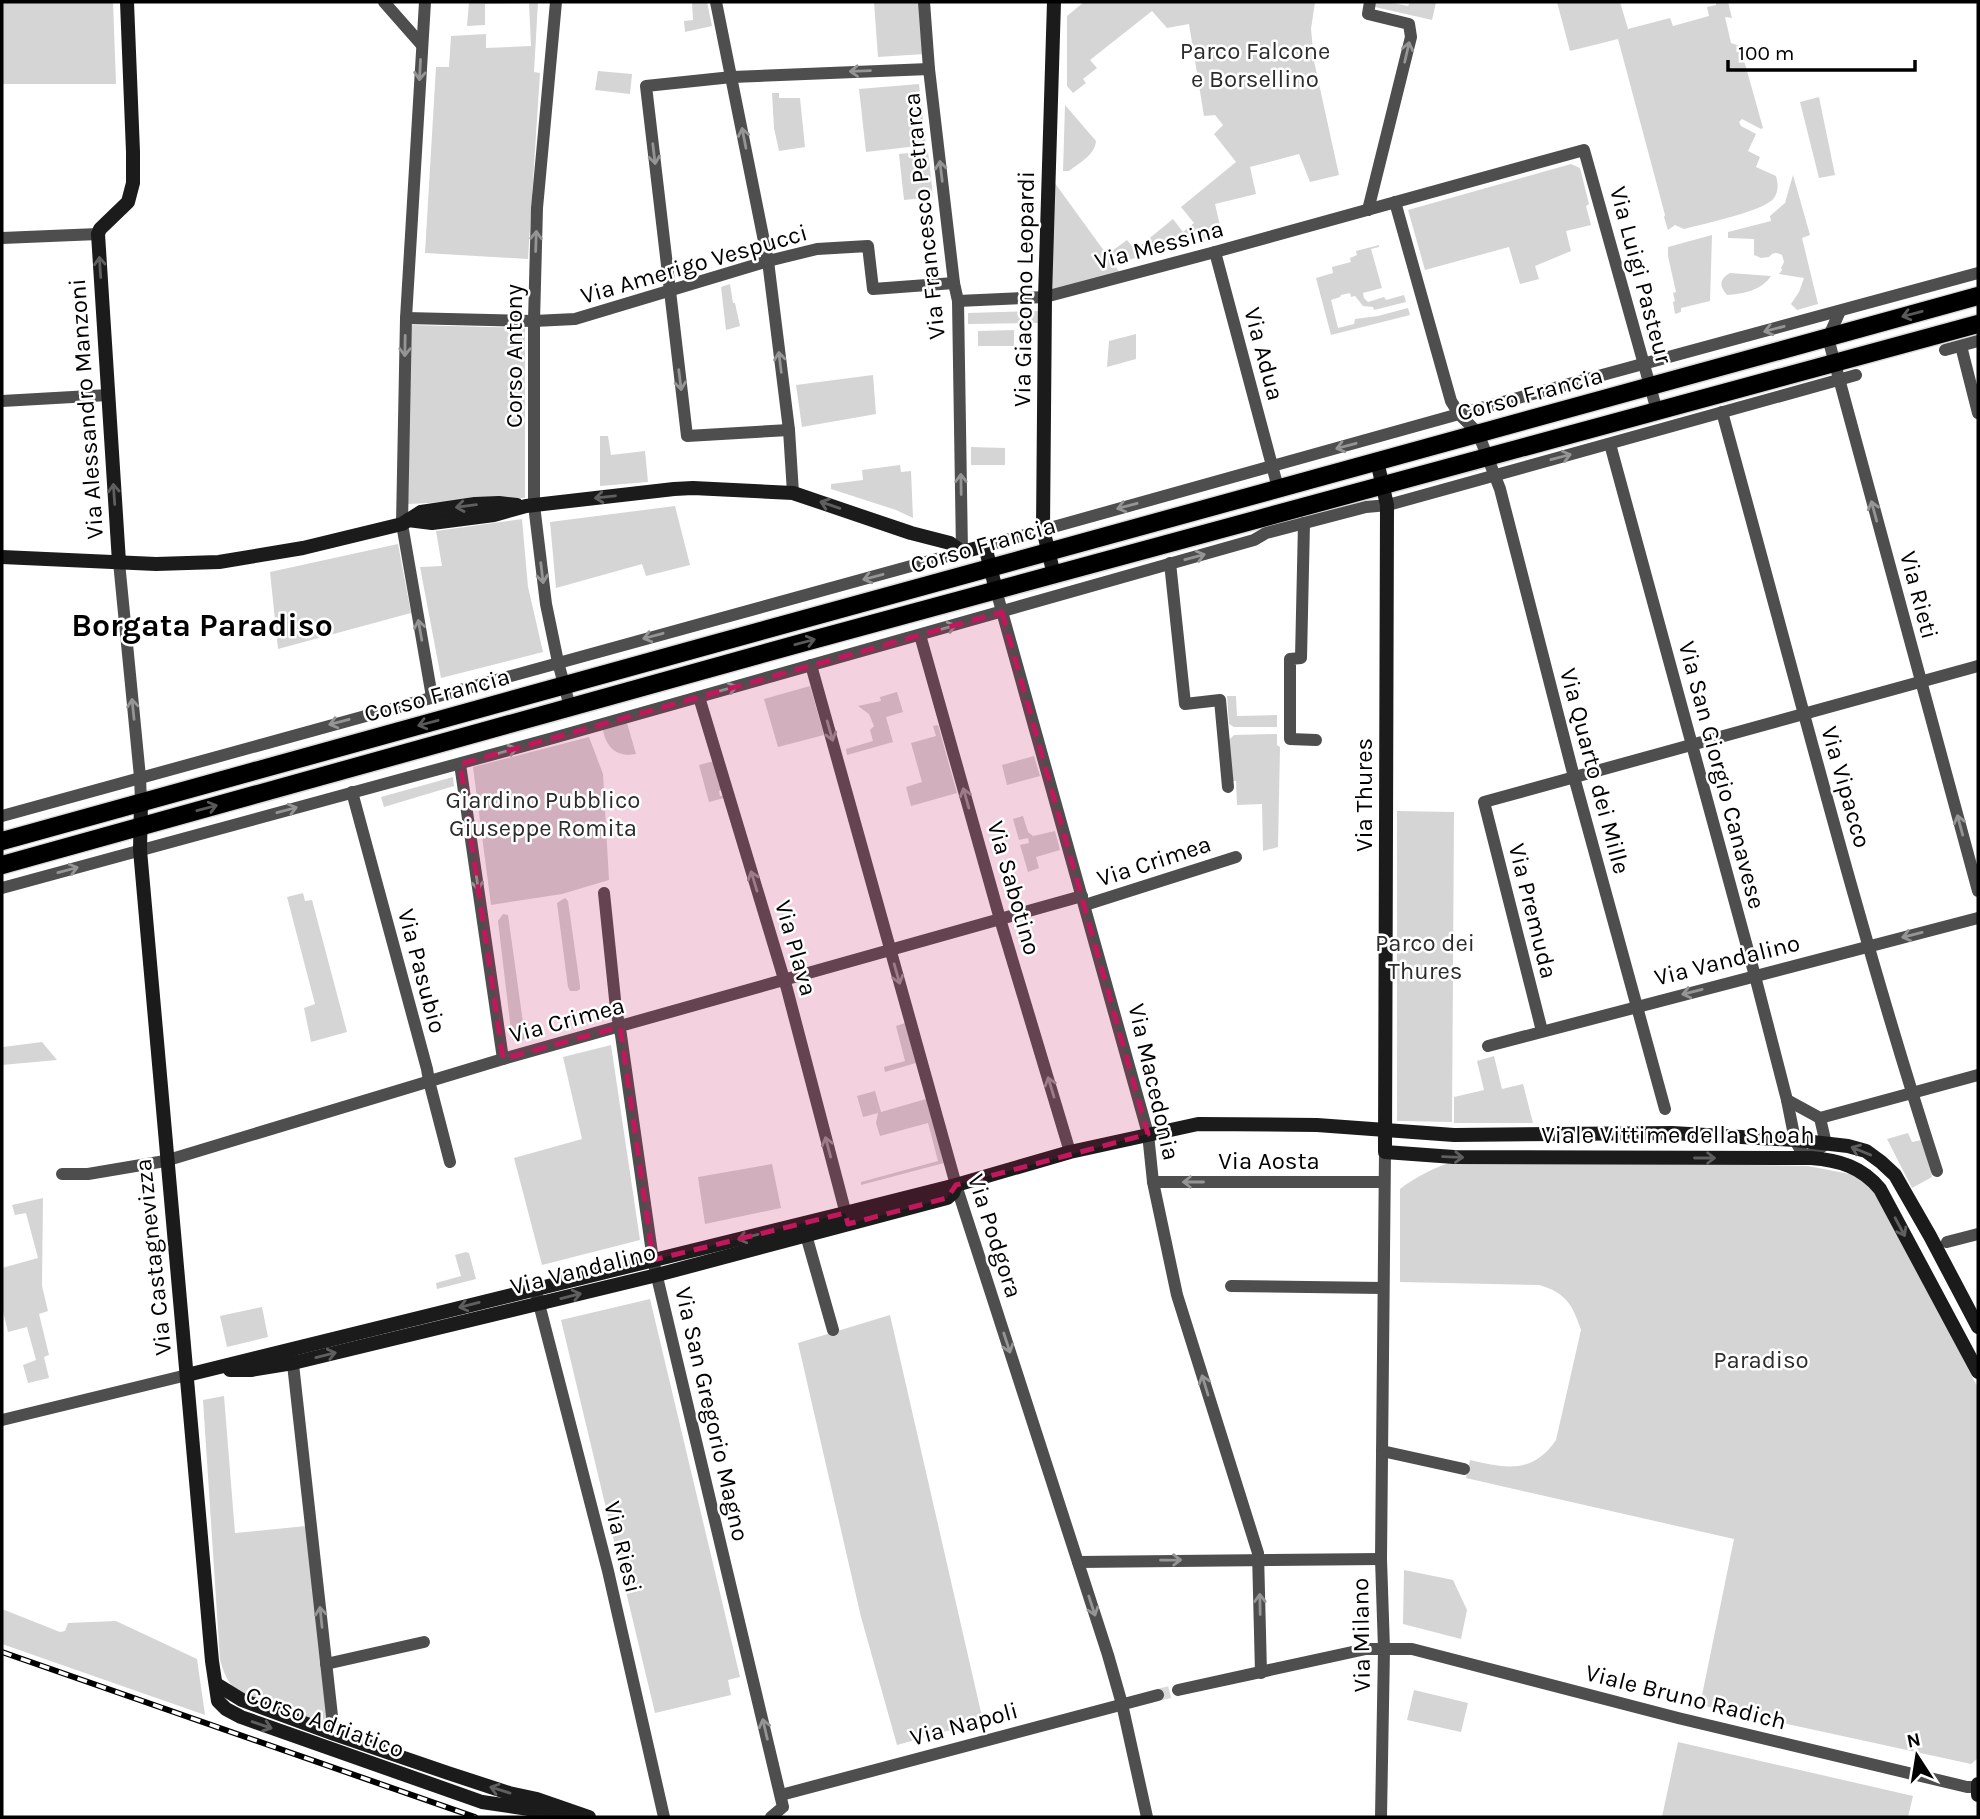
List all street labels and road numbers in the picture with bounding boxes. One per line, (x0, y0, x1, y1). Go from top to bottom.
street label: Via Francesco Petrarca (897, 91, 951, 341)
street label: Via Giacomo Leopardi (1008, 171, 1040, 407)
street label: Via Luigi Pasteur (1604, 183, 1678, 367)
street label: Via Messina (1091, 214, 1227, 276)
street label: Via Amerigo Vespucci (577, 218, 811, 310)
street label: Via Alessandro Manzoni (63, 278, 109, 540)
street label: Corso Antony (500, 284, 528, 428)
street label: Via Adua (1238, 304, 1290, 404)
street label: Corso Francia (1454, 361, 1606, 427)
street label: Corso Francia (907, 511, 1059, 579)
street label: Via Rieti (1894, 548, 1944, 642)
street label: Via San Giorgio Canavese (1673, 638, 1771, 912)
street label: Corso Francia (361, 662, 513, 728)
street label: Via Quarto dei Mille (1554, 665, 1636, 877)
street label: Via Vipacco (1815, 723, 1877, 851)
street label: Via Thures (1350, 738, 1378, 852)
street label: Via Sabotino (981, 818, 1047, 958)
street label: Via Crimea (1094, 829, 1214, 893)
street label: Via Premuda (1503, 841, 1563, 981)
street label: Via Plava (769, 897, 823, 999)
street label: Via Pasubio (392, 906, 452, 1036)
street label: Via Vandalino (1651, 928, 1803, 992)
street label: Via Crimea (506, 991, 628, 1049)
street label: Via Macedonia (1122, 1001, 1186, 1163)
street label: Viale Vittime della Shoah (1541, 1121, 1815, 1149)
street label: Via Aosta (1218, 1147, 1320, 1175)
street label: Via Castagnevizza (129, 1157, 177, 1357)
street label: Via Podgora (962, 1170, 1028, 1302)
street label: Via Vandalino (507, 1237, 659, 1301)
street label: Via San Gregorio Magno (669, 1284, 755, 1544)
street label: Via Riesi (598, 1498, 648, 1596)
street label: Via Milano (1346, 1577, 1376, 1693)
street label: Viale Bruno Radich (1583, 1658, 1789, 1736)
street label: Corso Adriatico (242, 1680, 408, 1764)
street label: Via Napoli (907, 1696, 1021, 1752)

